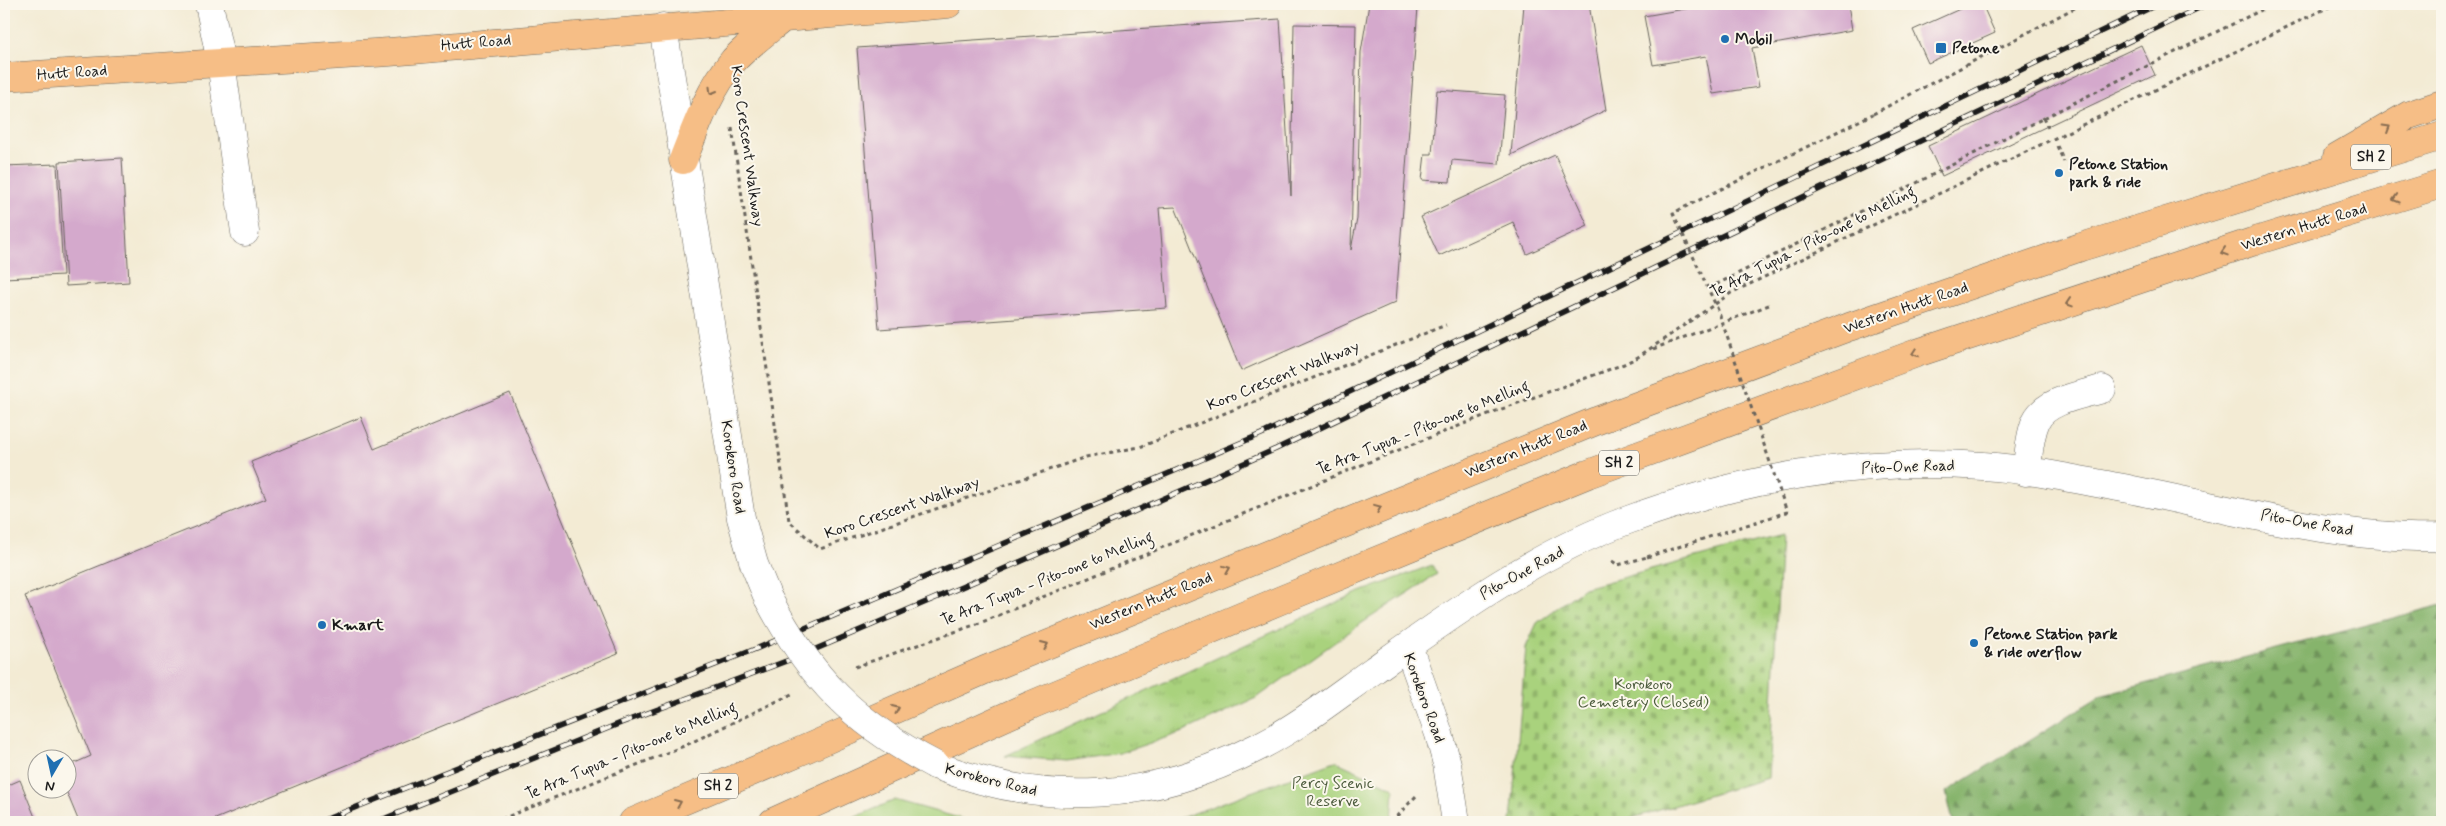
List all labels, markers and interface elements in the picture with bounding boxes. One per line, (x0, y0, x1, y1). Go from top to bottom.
street label: Hutt Road (440, 29, 512, 57)
place label: Mobil (1735, 29, 1772, 50)
marker: Mobil (1719, 33, 1731, 45)
place label: Petone (1952, 38, 2000, 59)
marker: Petone (1934, 41, 1948, 55)
street label: Hutt Road (36, 60, 108, 86)
street label: Koro Crescent Walkway (725, 64, 769, 228)
one-way arrow (708, 86, 718, 95)
one-way arrow (2381, 124, 2390, 134)
road number: SH 2 (2351, 144, 2391, 170)
place label: Petone Station park & ride (2069, 154, 2168, 193)
marker: Petone Station park & ride (2053, 167, 2065, 179)
street label: Te Ara Tupua - Pito-one to Melling (1707, 181, 1920, 304)
one-way arrow (2392, 193, 2400, 203)
street label: Western Hutt Road (2238, 198, 2370, 256)
one-way arrow (2220, 246, 2228, 256)
street label: Western Hutt Road (1841, 277, 1971, 339)
one-way arrow (2066, 297, 2074, 307)
street label: Koro Crescent Walkway (1204, 336, 1362, 416)
one-way arrow (1911, 348, 1920, 358)
street label: Te Ara Tupua - Pito-one to Melling (1314, 376, 1533, 481)
street label: Western Hutt Road (1461, 415, 1591, 483)
street label: Korokoro Road (715, 419, 751, 515)
road number: SH 2 (1599, 450, 1639, 476)
street label: Pito-One Road (1861, 455, 1955, 479)
street label: Koro Crescent Walkway (822, 472, 982, 544)
one-way arrow (1373, 504, 1382, 515)
street label: Pito-One Road (2259, 505, 2355, 541)
street label: Te Ara Tupua - Pito-one to Melling (938, 527, 1157, 632)
street label: Pito-One Road (1476, 541, 1568, 605)
one-way arrow (1222, 565, 1231, 575)
street label: Western Hutt Road (1086, 567, 1216, 635)
place label: Kmart (332, 615, 384, 636)
marker: Kmart (316, 619, 328, 631)
place label: Petone Station park & ride overflow (1984, 624, 2118, 663)
marker: Petone Station park & ride overflow (1968, 637, 1980, 649)
one-way arrow (1040, 640, 1049, 651)
street label: Korokoro Road (1398, 650, 1450, 746)
park label: Korokoro Cemetery (Closed) (1577, 674, 1709, 713)
street label: Te Ara Tupua - Pito-one to Melling (522, 697, 740, 806)
one-way arrow (891, 705, 900, 716)
north arrow (28, 748, 78, 798)
street label: Korokoro Road (943, 758, 1039, 802)
park label: Percy Scenic Reserve (1292, 773, 1374, 812)
road number: SH 2 (698, 774, 738, 798)
text: N (44, 776, 56, 795)
one-way arrow (673, 799, 682, 810)

